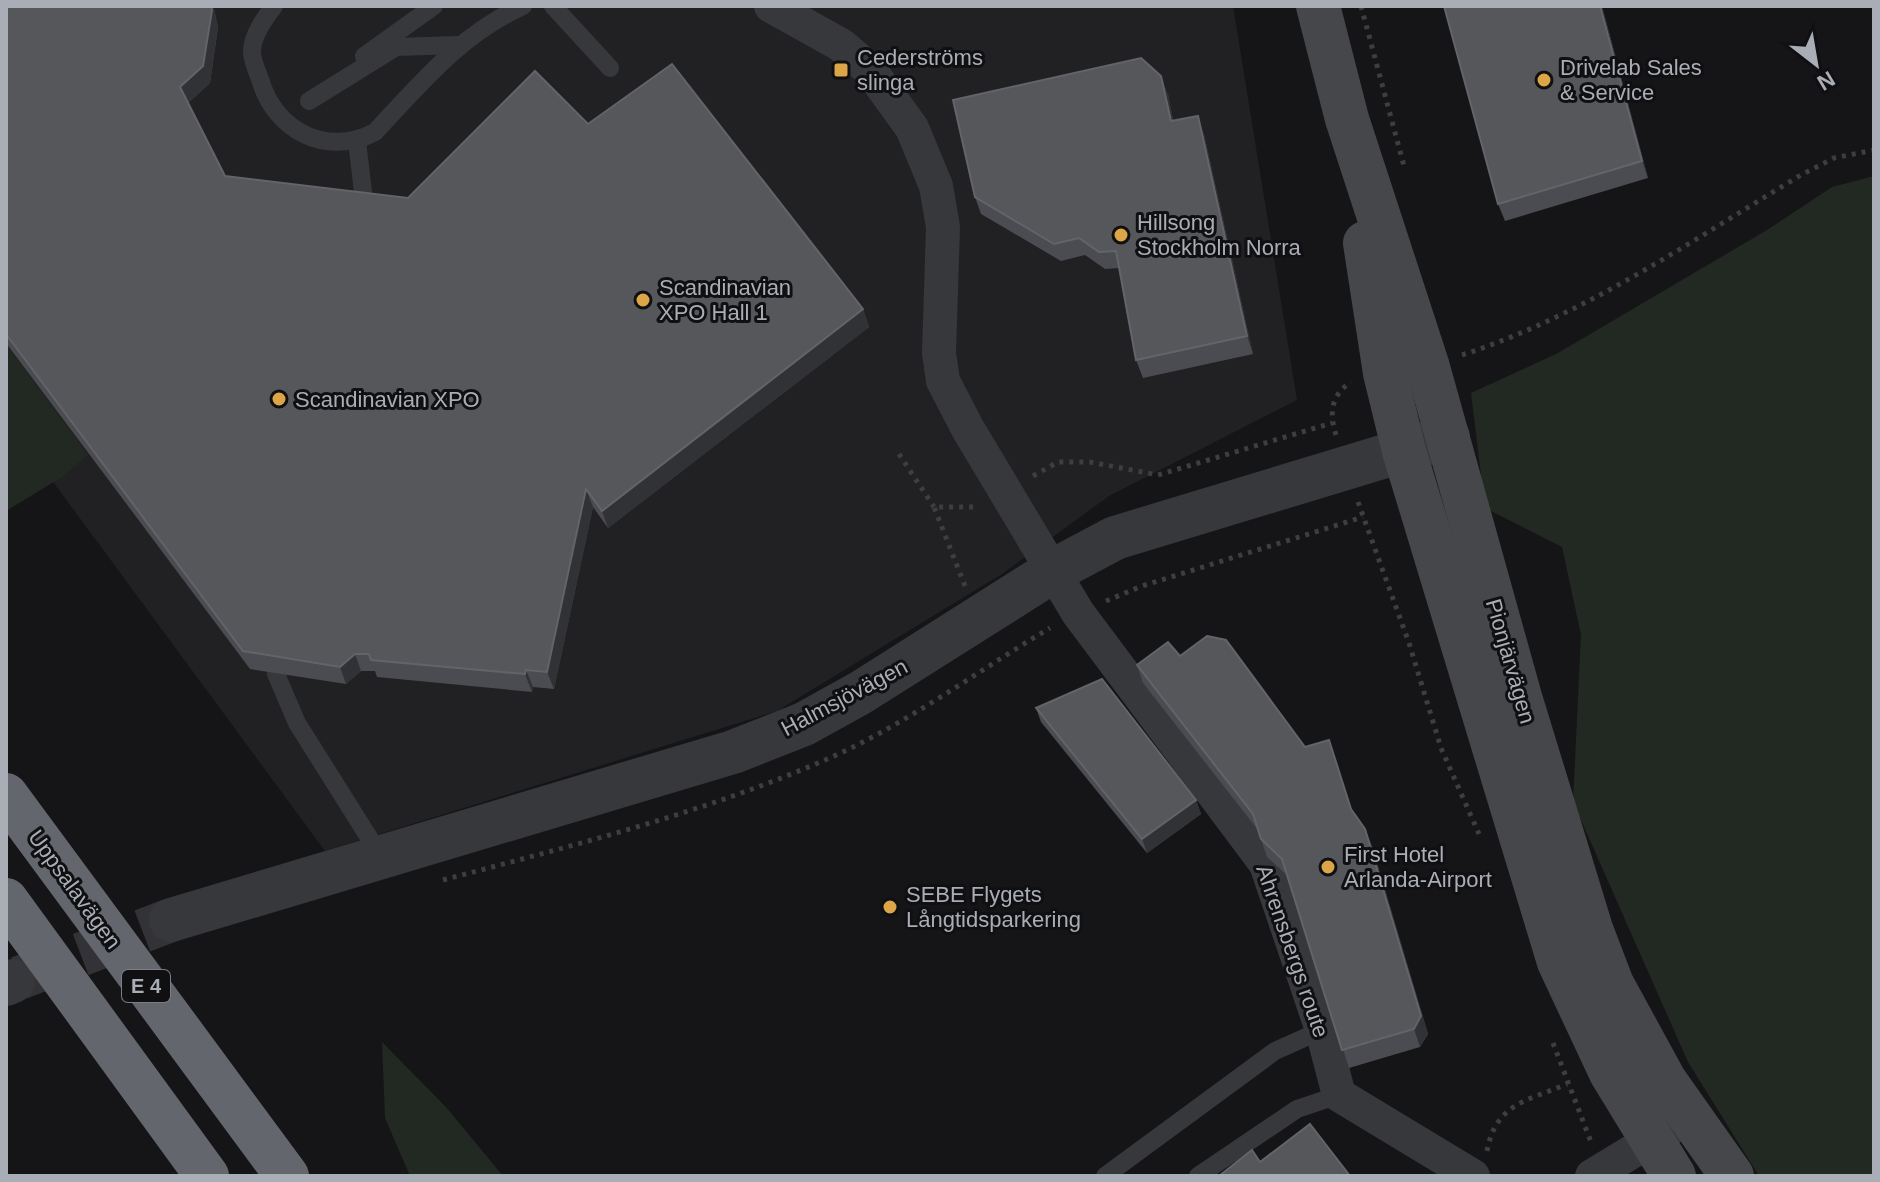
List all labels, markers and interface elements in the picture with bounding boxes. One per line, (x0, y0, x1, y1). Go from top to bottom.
north arrow (1776, 24, 1856, 104)
place label: Cederströms slinga (857, 45, 983, 95)
place label: Drivelab Sales & Service (1560, 55, 1702, 105)
marker: Cederströms slinga (832, 61, 850, 79)
text: N (1813, 66, 1839, 96)
marker: Drivelab Sales & Service (1535, 71, 1553, 89)
place label: Hillsong Stockholm Norra (1137, 210, 1302, 260)
marker: Hillsong Stockholm Norra (1112, 226, 1130, 244)
place label: Scandinavian XPO Hall 1 (659, 275, 791, 325)
marker: Scandinavian XPO Hall 1 (634, 291, 652, 309)
place label: Scandinavian XPO (295, 387, 480, 412)
marker: Scandinavian XPO (270, 390, 288, 408)
street label: Pionjärvägen (1481, 596, 1540, 726)
street label: Halmsjövägen (777, 654, 912, 741)
street label: Uppsalavägen (23, 825, 126, 954)
place label: First Hotel Arlanda-Airport (1344, 842, 1492, 892)
marker: First Hotel Arlanda-Airport (1319, 858, 1337, 876)
street label: Ahrensbergs route (1251, 862, 1334, 1041)
place label: SEBE Flygets Långtidsparkering (906, 882, 1081, 932)
marker: SEBE Flygets Långtidsparkering (881, 898, 899, 916)
road number: E 4 (122, 970, 170, 1002)

